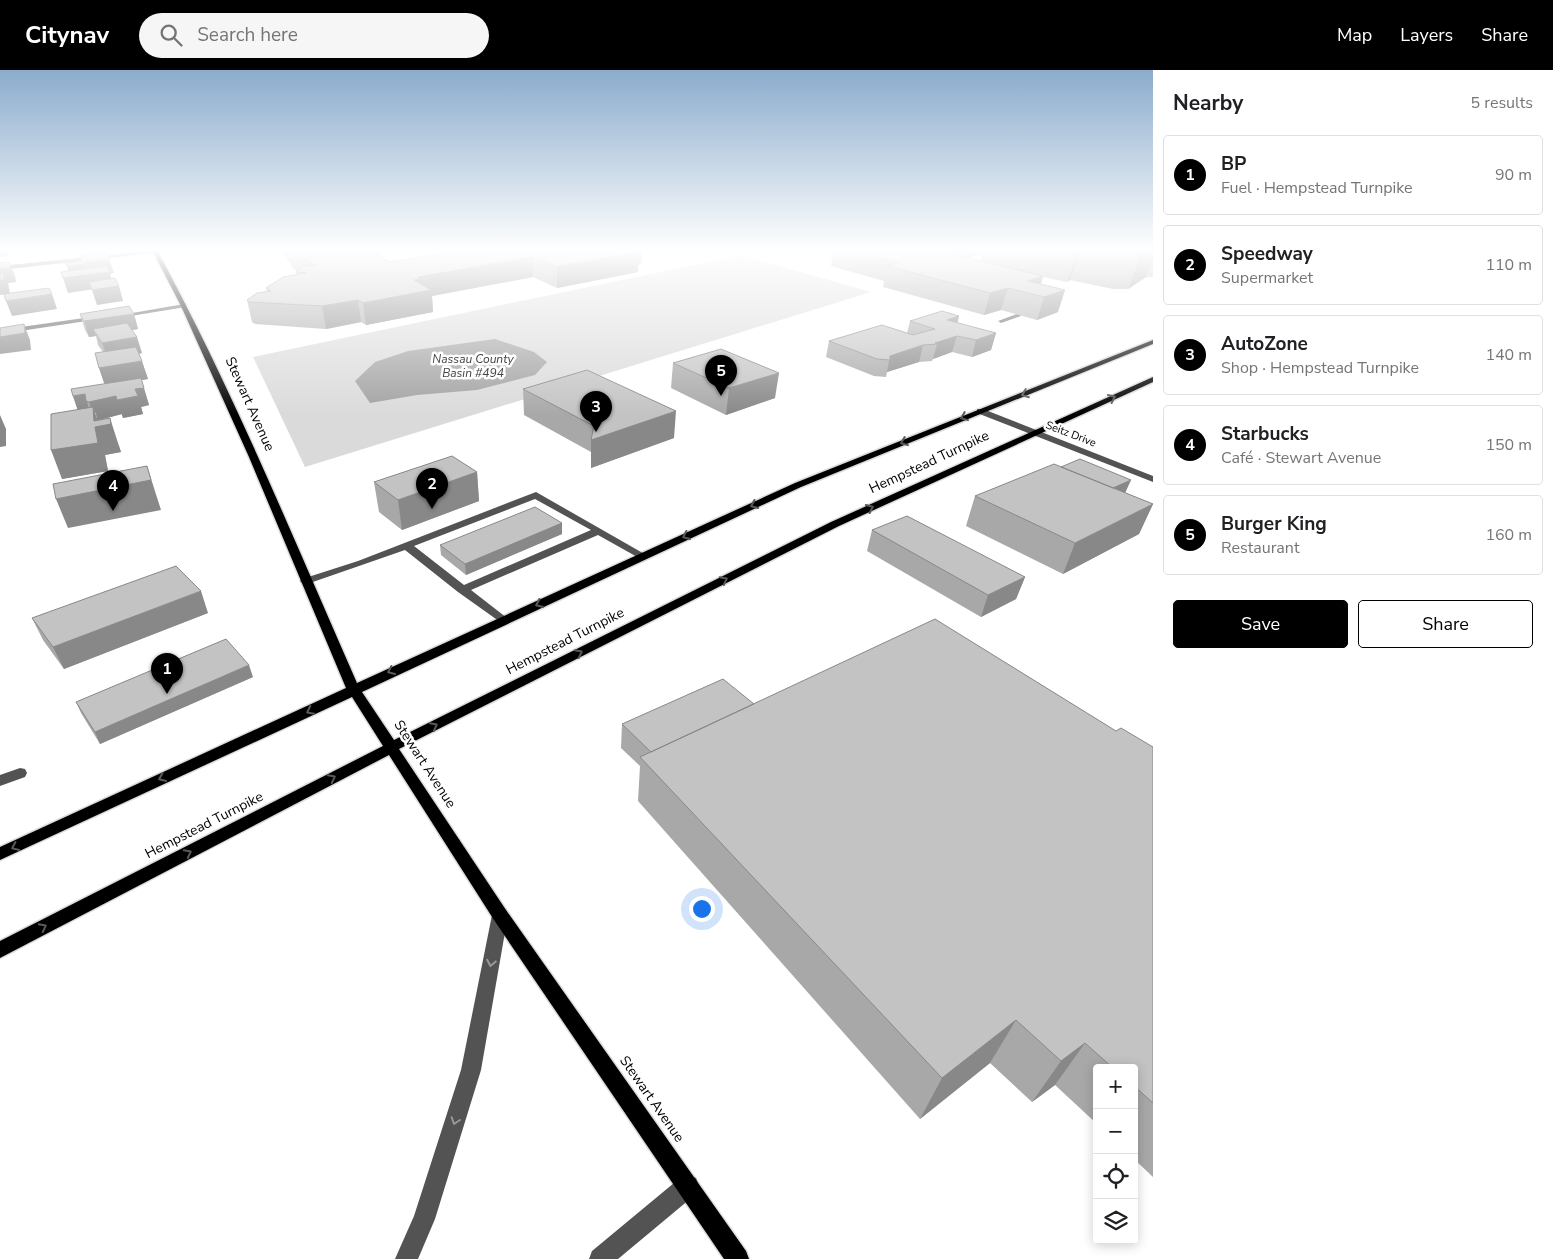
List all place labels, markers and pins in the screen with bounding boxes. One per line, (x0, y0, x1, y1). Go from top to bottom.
pin: 5 (705, 355, 737, 396)
pin: 3 (580, 391, 612, 432)
pin: 2 (416, 468, 448, 509)
pin: 4 (97, 470, 129, 511)
pin: 1 (151, 653, 183, 694)

